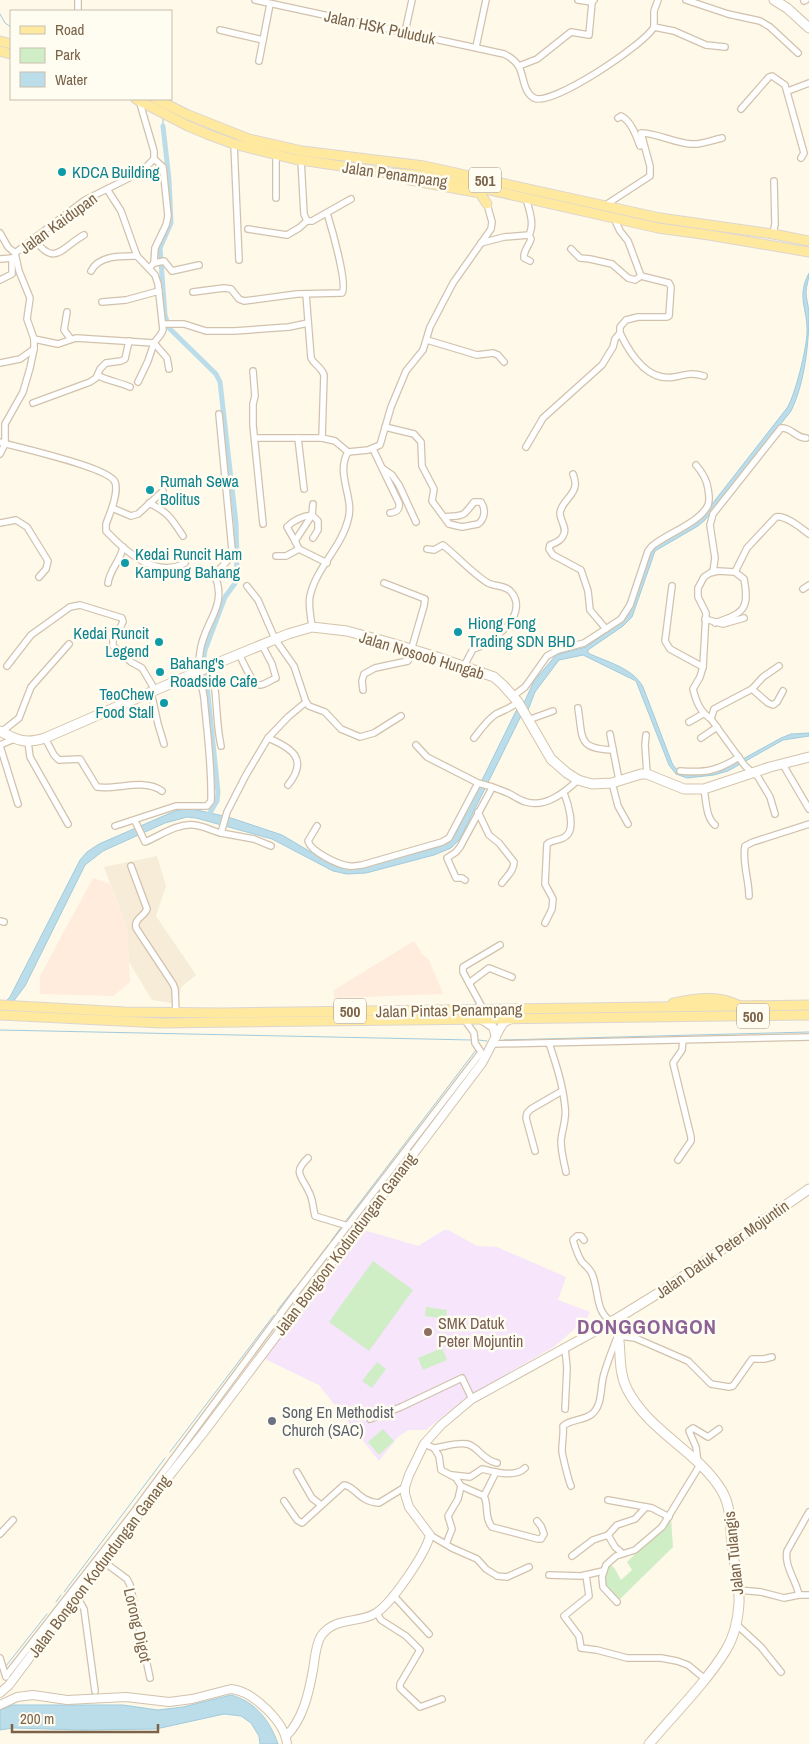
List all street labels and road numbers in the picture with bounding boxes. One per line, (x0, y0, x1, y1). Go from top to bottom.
street label: Jalan HSK Puluduk (322, 4, 438, 50)
street label: Jalan Penampang (341, 156, 450, 192)
road number: 501 (469, 168, 501, 192)
street label: Jalan Kaidupan (15, 187, 101, 259)
street label: Jalan Nosoob Hungab (357, 626, 487, 684)
road number: 500 (334, 998, 366, 1024)
street label: Jalan Pintas Penampang (376, 998, 523, 1022)
road number: 500 (737, 1004, 769, 1028)
street label: Jalan Bongoon Kodundungan Ganang (269, 1148, 421, 1340)
street label: Jalan Datuk Peter Mojuntin (651, 1195, 793, 1303)
street label: Jalan Bongoon Kodundungan Ganang (23, 1470, 175, 1662)
street label: Jalan Tulangis (718, 1510, 748, 1596)
street label: Lorong Digot (119, 1586, 157, 1665)

